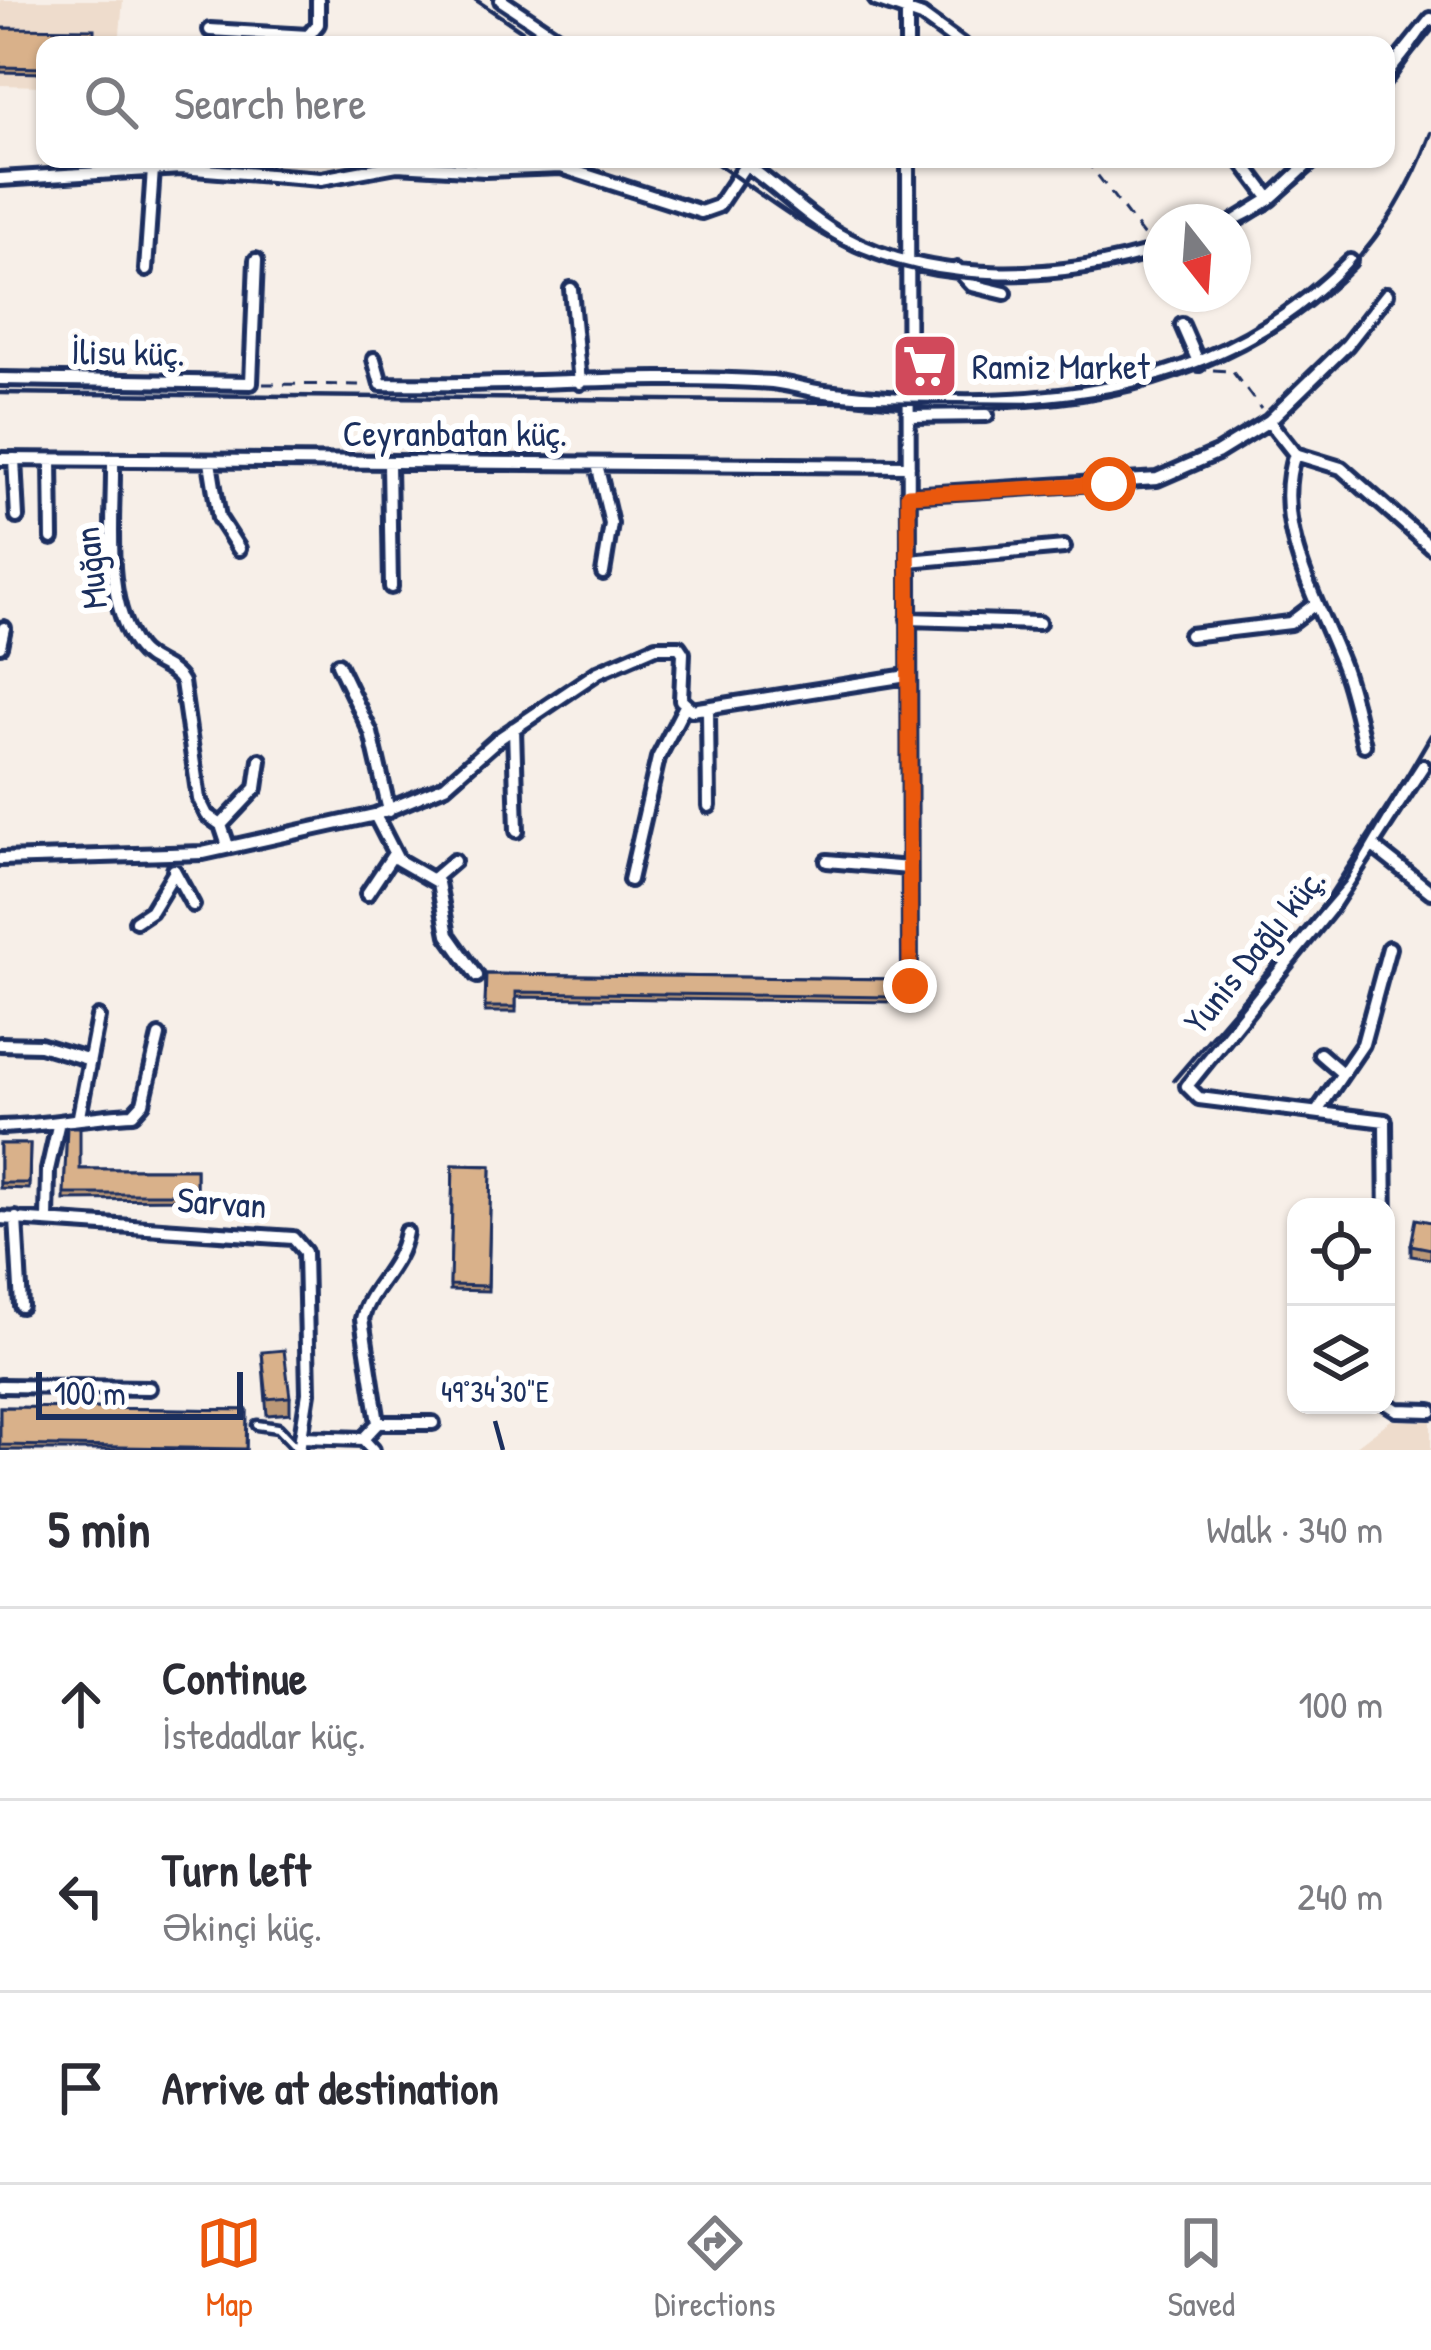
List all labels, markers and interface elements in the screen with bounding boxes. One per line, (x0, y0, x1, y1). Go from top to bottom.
search box (36, 36, 1395, 168)
icon: search (78, 69, 144, 135)
text: Search here (174, 72, 366, 133)
north arrow (1143, 204, 1251, 312)
street label: İlisu küç. (71, 326, 185, 377)
supermarket icon: Ramiz Market (890, 331, 960, 401)
place label: Ramiz Market (972, 341, 1150, 390)
street label: Ceyranbatan küç. (343, 408, 567, 457)
route start (1082, 457, 1136, 511)
street label: Muğan (61, 525, 118, 612)
street label: Yunis Dağlı küç. (1171, 856, 1336, 1043)
route end (883, 959, 937, 1013)
street label: Sarvan (176, 1174, 268, 1229)
map controls (1287, 1198, 1395, 1414)
button: locate (1287, 1198, 1395, 1306)
button: layers (1287, 1306, 1395, 1414)
scale bar (36, 1366, 243, 1419)
text: 100 m (54, 1371, 126, 1415)
text: 49°34'30"E (441, 1371, 549, 1411)
text: 5 min (48, 1494, 150, 1563)
text: Walk · 340 m (1206, 1502, 1383, 1555)
text: Continue (162, 1647, 307, 1708)
icon: ahead (48, 1671, 114, 1737)
text: 100 m (1298, 1677, 1383, 1730)
text: İstedadlar küç. (162, 1708, 366, 1761)
text: Turn left (162, 1839, 311, 1900)
icon: left (48, 1863, 114, 1929)
text: 240 m (1297, 1869, 1383, 1922)
text: Əkinçi küç. (162, 1900, 322, 1953)
icon: arrive (48, 2055, 114, 2121)
text: Arrive at destination (162, 2057, 499, 2118)
tab: Map (196, 2210, 262, 2326)
tab: Directions (654, 2210, 776, 2326)
tab: Saved (1168, 2210, 1235, 2326)

